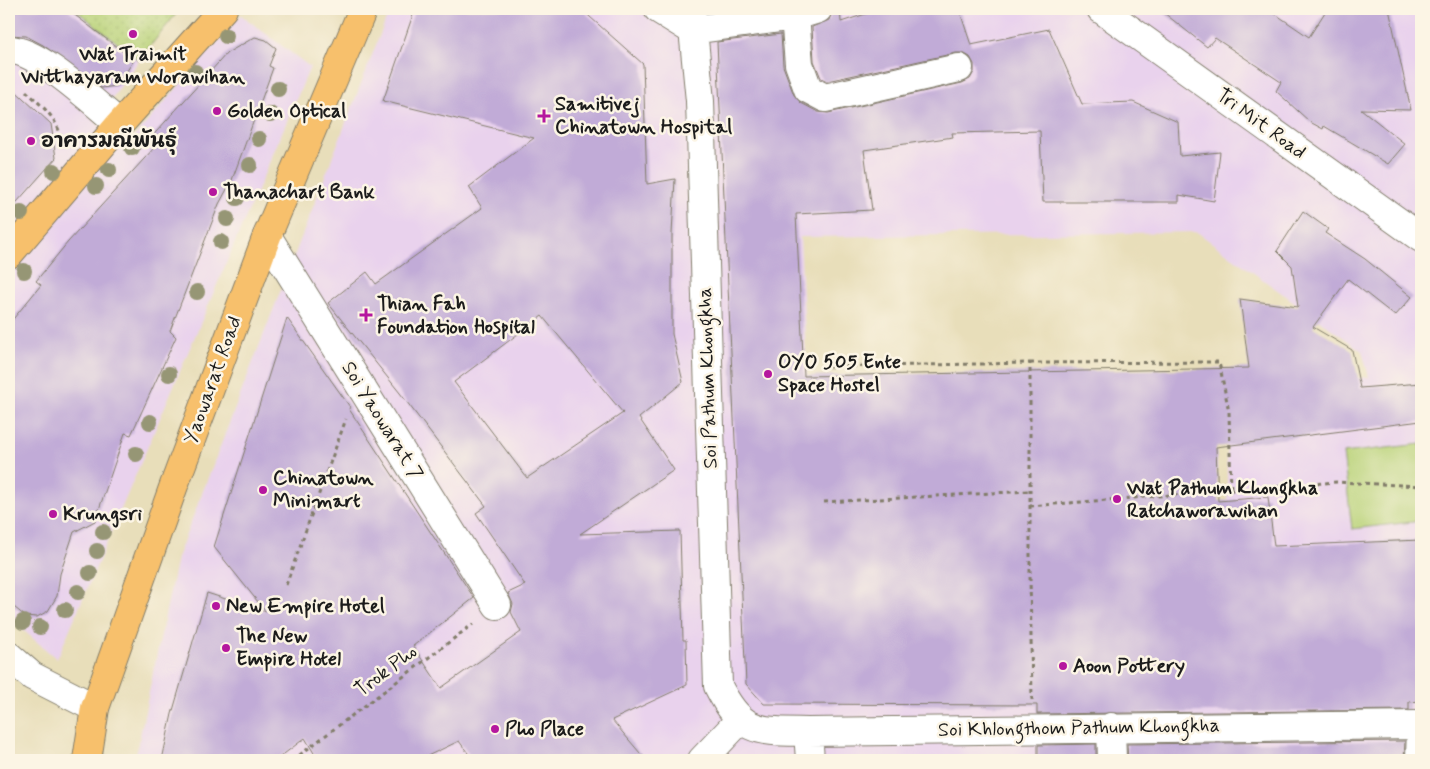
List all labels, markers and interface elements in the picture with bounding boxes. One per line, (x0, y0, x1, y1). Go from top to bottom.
marker: Wat Traimit Witthayaram Worawihan (127, 28, 139, 40)
place label: Wat Traimit Witthayaram Worawihan (20, 41, 245, 91)
street label: Tri Mit Road (1211, 82, 1311, 166)
place label: Samitivej Chinatown Hospital (555, 91, 732, 141)
place label: Golden Optical (227, 98, 346, 125)
marker: Golden Optical (211, 105, 223, 117)
marker: Samitivej Chinatown Hospital (537, 109, 551, 123)
place label: อาคารมณีพันธ์ุ (41, 127, 177, 155)
marker: อาคารมณีพันธ์ุ (25, 135, 37, 147)
place label: Thanachart Bank (223, 179, 376, 206)
marker: Thanachart Bank (207, 186, 219, 198)
street label: Soi Pathum Khongkha (691, 287, 727, 469)
place label: Thian Fah Foundation Hospital (377, 291, 535, 341)
marker: Thian Fah Foundation Hospital (359, 308, 373, 322)
street label: Yaowarat Road (177, 312, 249, 448)
place label: OYO 505 Ente Space Hostel (778, 349, 901, 399)
street label: Soi Yaowarat 7 (335, 357, 429, 485)
marker: OYO 505 Ente Space Hostel (762, 368, 774, 380)
place label: Chinatown Minimart (273, 465, 374, 515)
place label: Wat Pathum Khongkha Ratchaworawihan (1126, 475, 1318, 525)
marker: Chinatown Minimart (257, 484, 269, 496)
marker: Wat Pathum Khongkha Ratchaworawihan (1111, 493, 1123, 505)
place label: Krungsri (63, 501, 142, 528)
marker: Krungsri (47, 508, 59, 520)
place label: New Empire Hotel (226, 593, 385, 620)
marker: New Empire Hotel (210, 600, 222, 612)
place label: The New Empire Hotel (236, 623, 341, 673)
street label: Trok Pho (349, 639, 423, 703)
marker: The New Empire Hotel (220, 642, 232, 654)
place label: Aoon Pottery (1073, 653, 1185, 680)
marker: Aoon Pottery (1057, 660, 1069, 672)
street label: Soi Khlongthom Pathum Khongkha (938, 712, 1220, 746)
place label: Pho Place (505, 716, 584, 743)
marker: Pho Place (489, 723, 501, 735)

